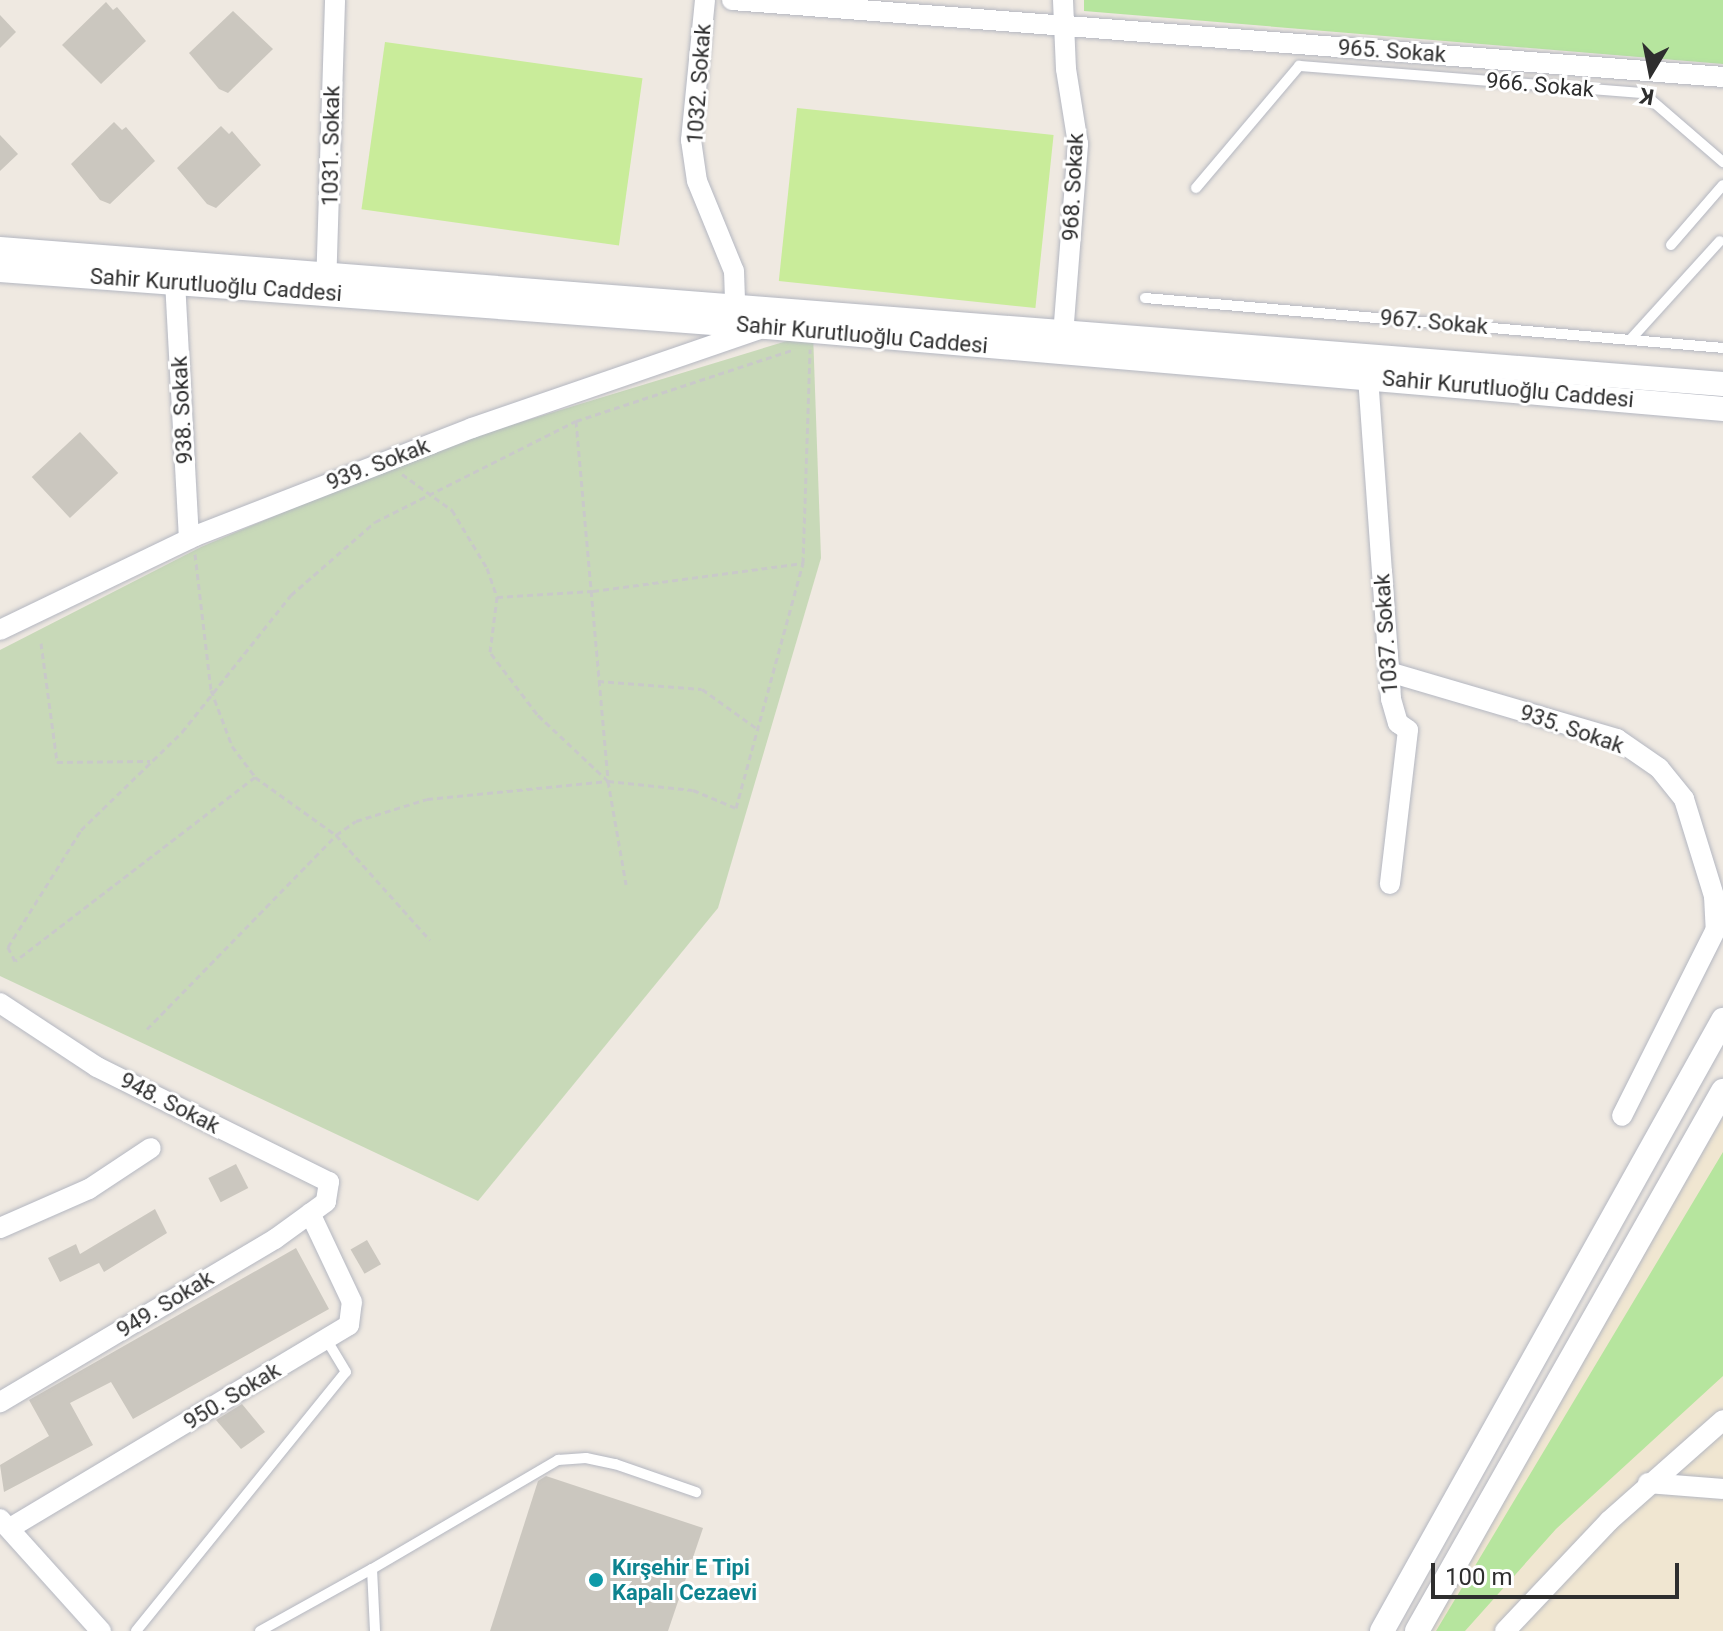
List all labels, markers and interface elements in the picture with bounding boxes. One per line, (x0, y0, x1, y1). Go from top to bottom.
street label: 1032. Sokak (682, 23, 716, 145)
north arrow (1611, 32, 1691, 112)
street label: 965. Sokak (1337, 34, 1447, 68)
street label: 966. Sokak (1485, 67, 1595, 103)
text: K (1638, 83, 1656, 110)
street label: 1031. Sokak (317, 85, 345, 207)
street label: 968. Sokak (1057, 132, 1089, 242)
street label: Sahir Kurutluoğlu Caddesi (89, 263, 343, 307)
street label: 967. Sokak (1379, 304, 1489, 340)
street label: Sahir Kurutluoğlu Caddesi (735, 311, 989, 359)
street label: 938. Sokak (166, 355, 198, 465)
street label: Sahir Kurutluoğlu Caddesi (1381, 365, 1635, 413)
street label: 939. Sokak (323, 432, 433, 496)
street label: 1037. Sokak (1369, 573, 1403, 695)
street label: 935. Sokak (1517, 699, 1627, 759)
street label: 948. Sokak (116, 1067, 224, 1139)
street label: 949. Sokak (112, 1265, 218, 1343)
street label: 950. Sokak (179, 1357, 285, 1435)
scale bar (1435, 1547, 1683, 1597)
place label: Kırşehir E Tipi Kapalı Cezaevi (612, 1554, 757, 1606)
text: 100 m (1445, 1563, 1512, 1591)
marker: Kırşehir E Tipi Kapalı Cezaevi (587, 1571, 605, 1589)

